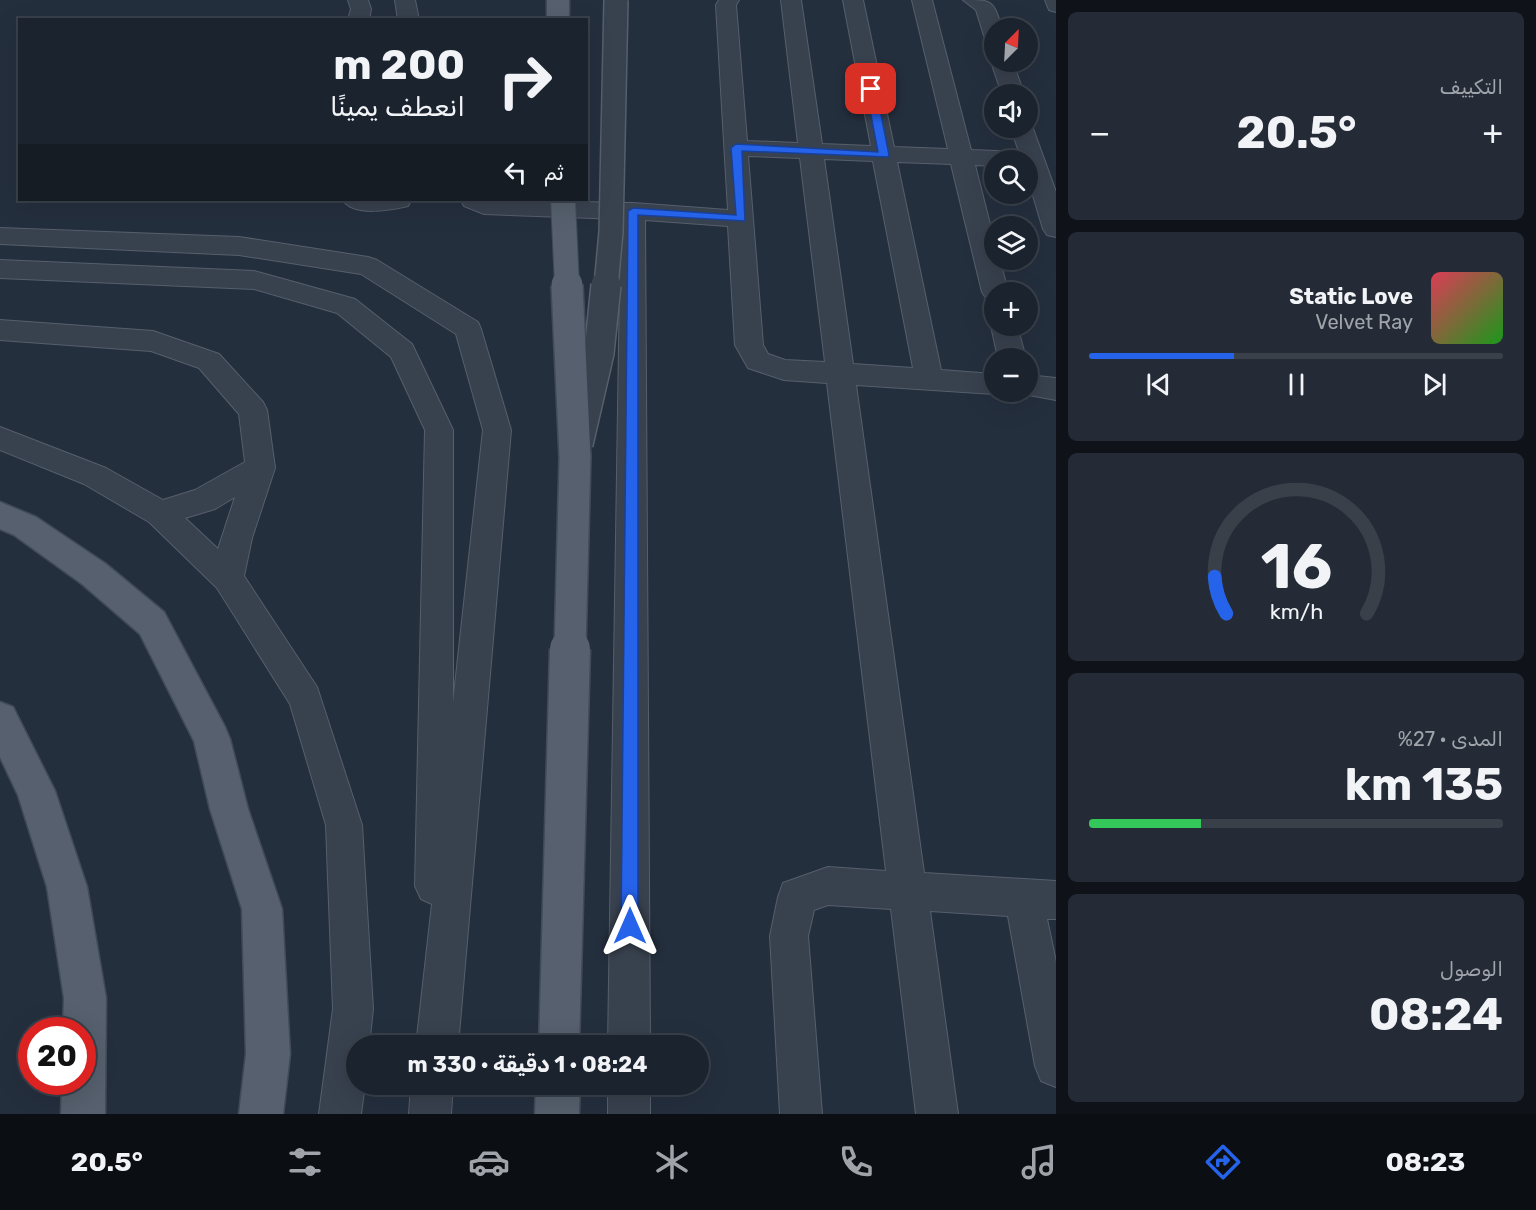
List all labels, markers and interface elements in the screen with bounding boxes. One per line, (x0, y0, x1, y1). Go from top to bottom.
north arrow (984, 18, 1038, 72)
map controls (984, 18, 1038, 402)
text: 200 m (333, 40, 465, 90)
icon: right (486, 42, 564, 120)
pin (845, 63, 896, 114)
icon: arrive (854, 72, 887, 105)
text: التكييف (1440, 75, 1503, 99)
button: sound (984, 84, 1038, 138)
text: انعطف يمينًا (330, 91, 465, 123)
text: 20.5° (1237, 106, 1356, 159)
text: − (1089, 113, 1110, 152)
text: + (1482, 113, 1503, 152)
button: search (984, 150, 1038, 204)
icon: left (499, 156, 532, 189)
text: ثم (544, 159, 564, 186)
button: layers (984, 216, 1038, 270)
button: + (984, 282, 1038, 336)
text: Static Love (1289, 283, 1413, 310)
text: Velvet Ray (1315, 310, 1413, 334)
button: − (984, 348, 1038, 402)
icon: previous (1142, 368, 1175, 401)
icon: pause (1280, 368, 1313, 401)
icon: next (1418, 368, 1451, 401)
text: 16 (1260, 530, 1332, 604)
text: km/h (1269, 599, 1323, 624)
text: المدى · 27% (1398, 727, 1503, 751)
text: 135 km (1345, 758, 1503, 811)
position arrow (598, 894, 662, 958)
text: الوصول (1440, 957, 1503, 981)
text: 08:24 (1369, 988, 1503, 1041)
speed limit sign: 20 (18, 1017, 96, 1095)
text: 08:24 · 1 دقيقة · 330 m (408, 1051, 647, 1078)
icon: filters (284, 1141, 326, 1183)
icon: car (468, 1141, 510, 1183)
icon: climate (651, 1141, 693, 1183)
icon: phone (835, 1141, 877, 1183)
icon: music (1018, 1141, 1060, 1183)
icon: directions (1202, 1141, 1244, 1183)
text: 20.5° (71, 1146, 143, 1178)
text: 08:23 (1385, 1146, 1465, 1178)

